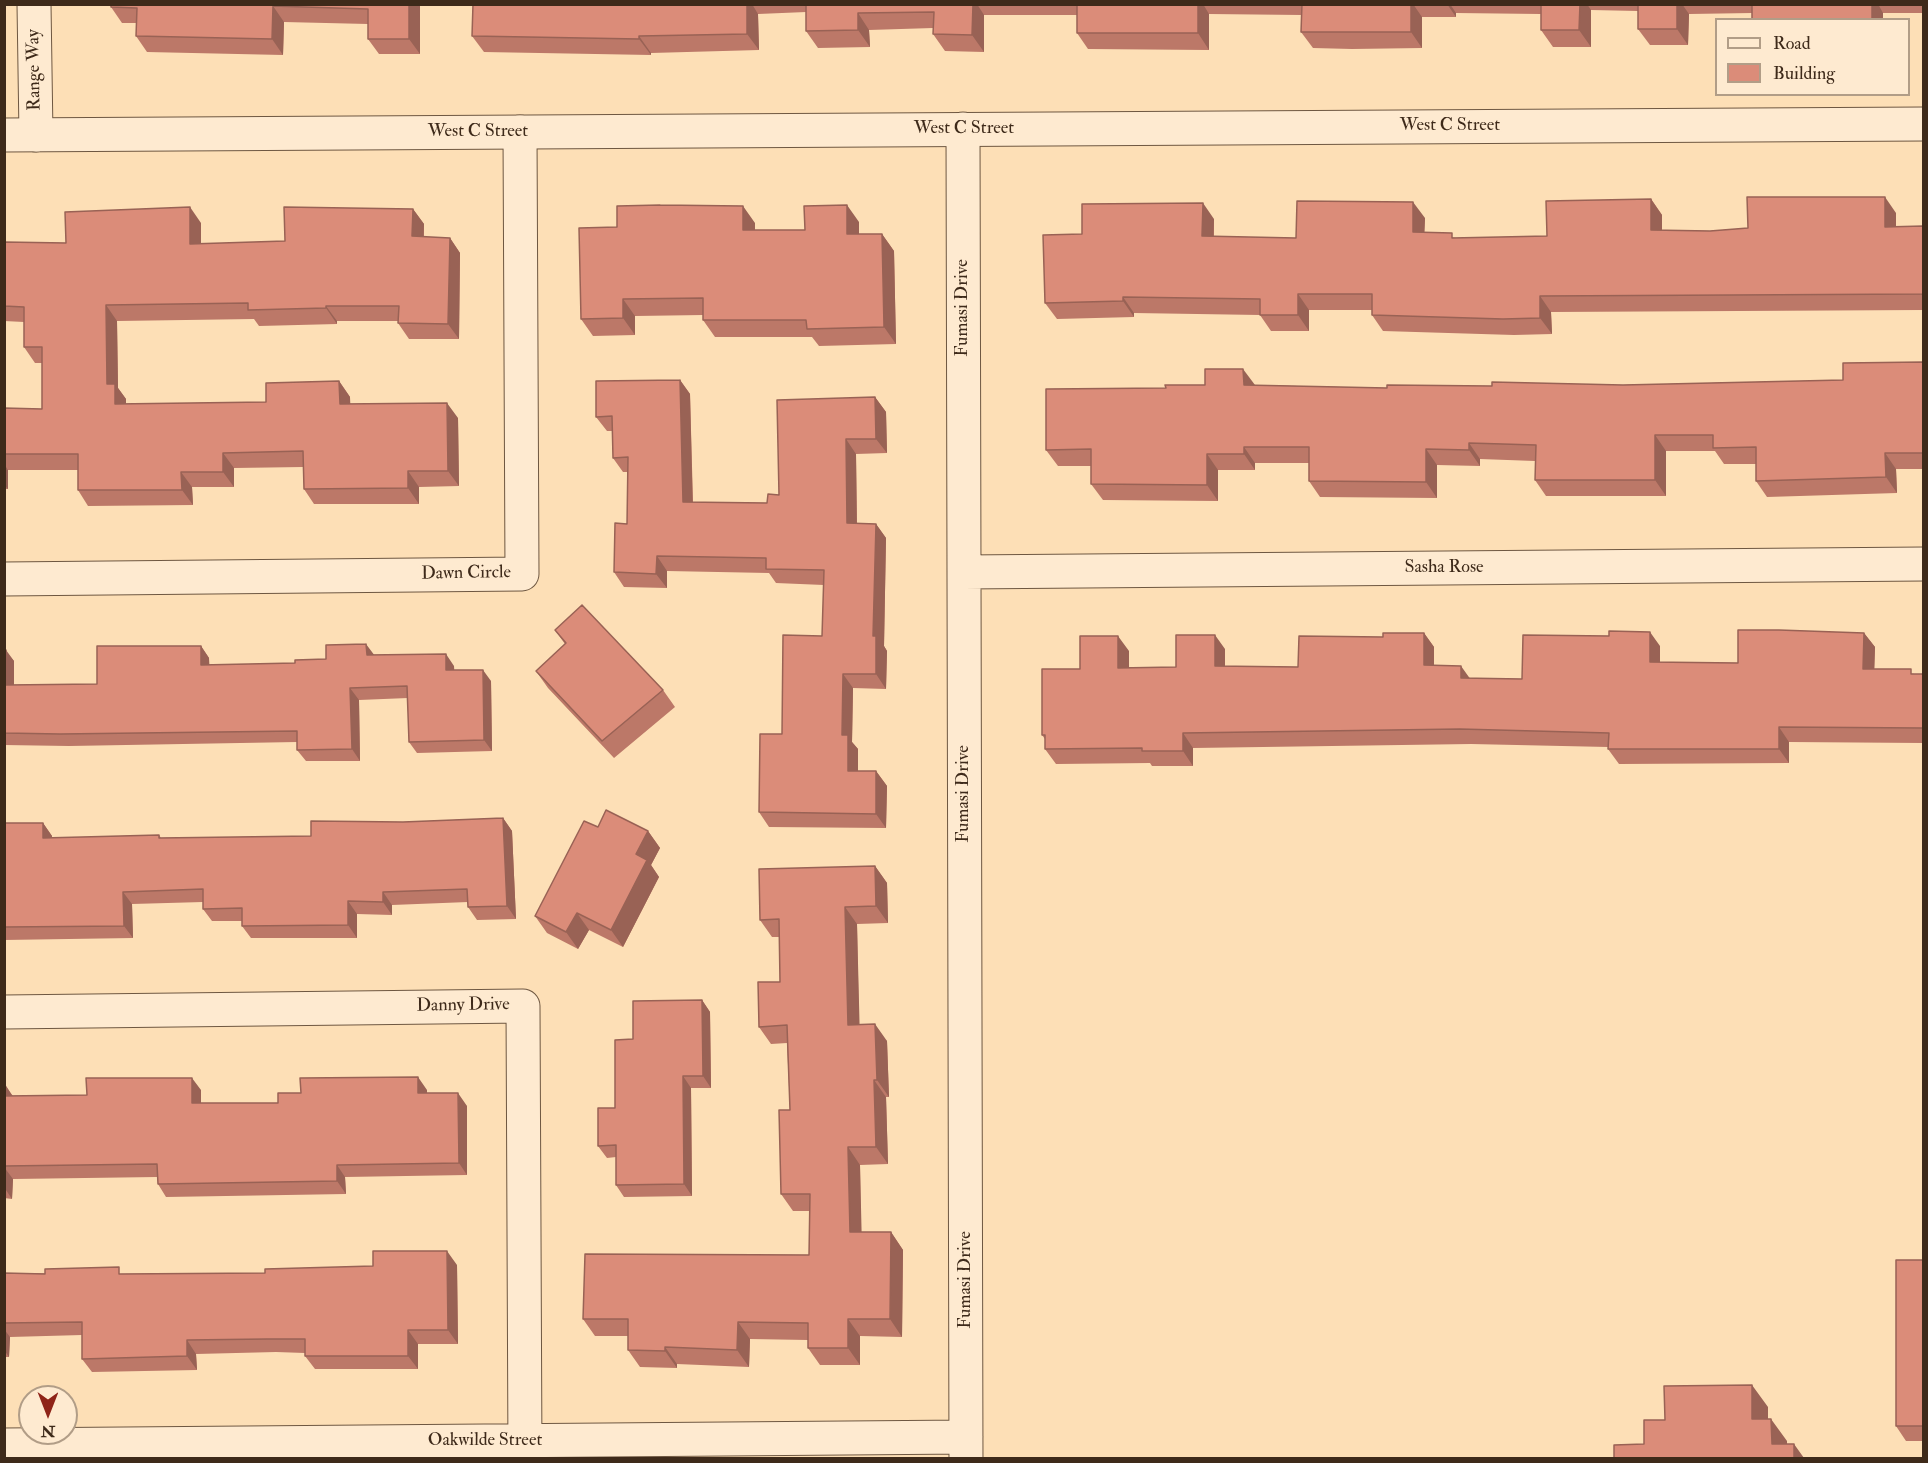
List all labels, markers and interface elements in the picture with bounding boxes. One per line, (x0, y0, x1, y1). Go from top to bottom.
legend (1715, 18, 1910, 96)
street label: Range Way (23, 29, 47, 111)
text: Road (1773, 32, 1811, 55)
text: Building (1773, 62, 1835, 85)
street label: West C Street (1400, 115, 1500, 137)
street label: West C Street (914, 118, 1014, 140)
street label: West C Street (428, 121, 528, 143)
street label: Fumasi Drive (952, 259, 974, 357)
street label: Sasha Rose (1404, 557, 1484, 579)
street label: Dawn Circle (421, 562, 511, 586)
street label: Fumasi Drive (953, 745, 975, 843)
street label: Danny Drive (416, 994, 510, 1018)
street label: Fumasi Drive (955, 1231, 977, 1329)
north arrow (18, 1385, 78, 1445)
text: N (41, 1421, 55, 1441)
street label: Oakwilde Street (428, 1430, 542, 1452)

